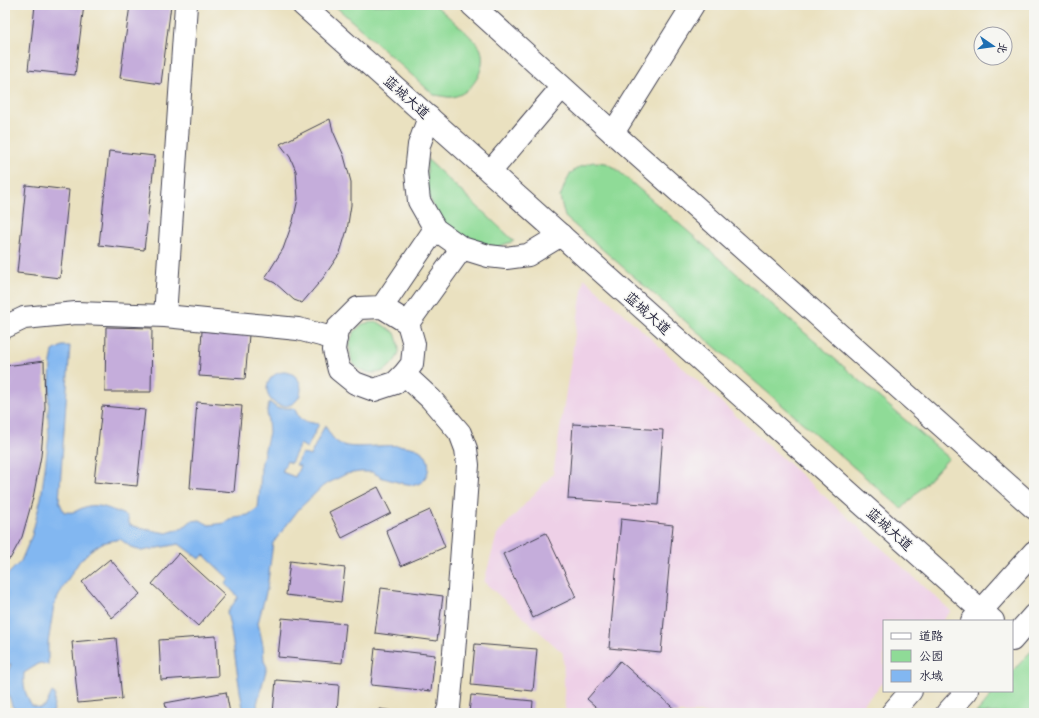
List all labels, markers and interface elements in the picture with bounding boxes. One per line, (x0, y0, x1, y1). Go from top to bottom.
north arrow (973, 26, 1013, 66)
text: 北 (994, 41, 1013, 56)
street label: 蓝城大道 (380, 70, 435, 123)
street label: 蓝城大道 (621, 286, 676, 339)
street label: 蓝城大道 (863, 502, 918, 555)
legend (883, 620, 1013, 692)
text: 道路 (919, 626, 943, 644)
text: 公园 (919, 646, 943, 664)
text: 水域 (919, 666, 943, 684)

